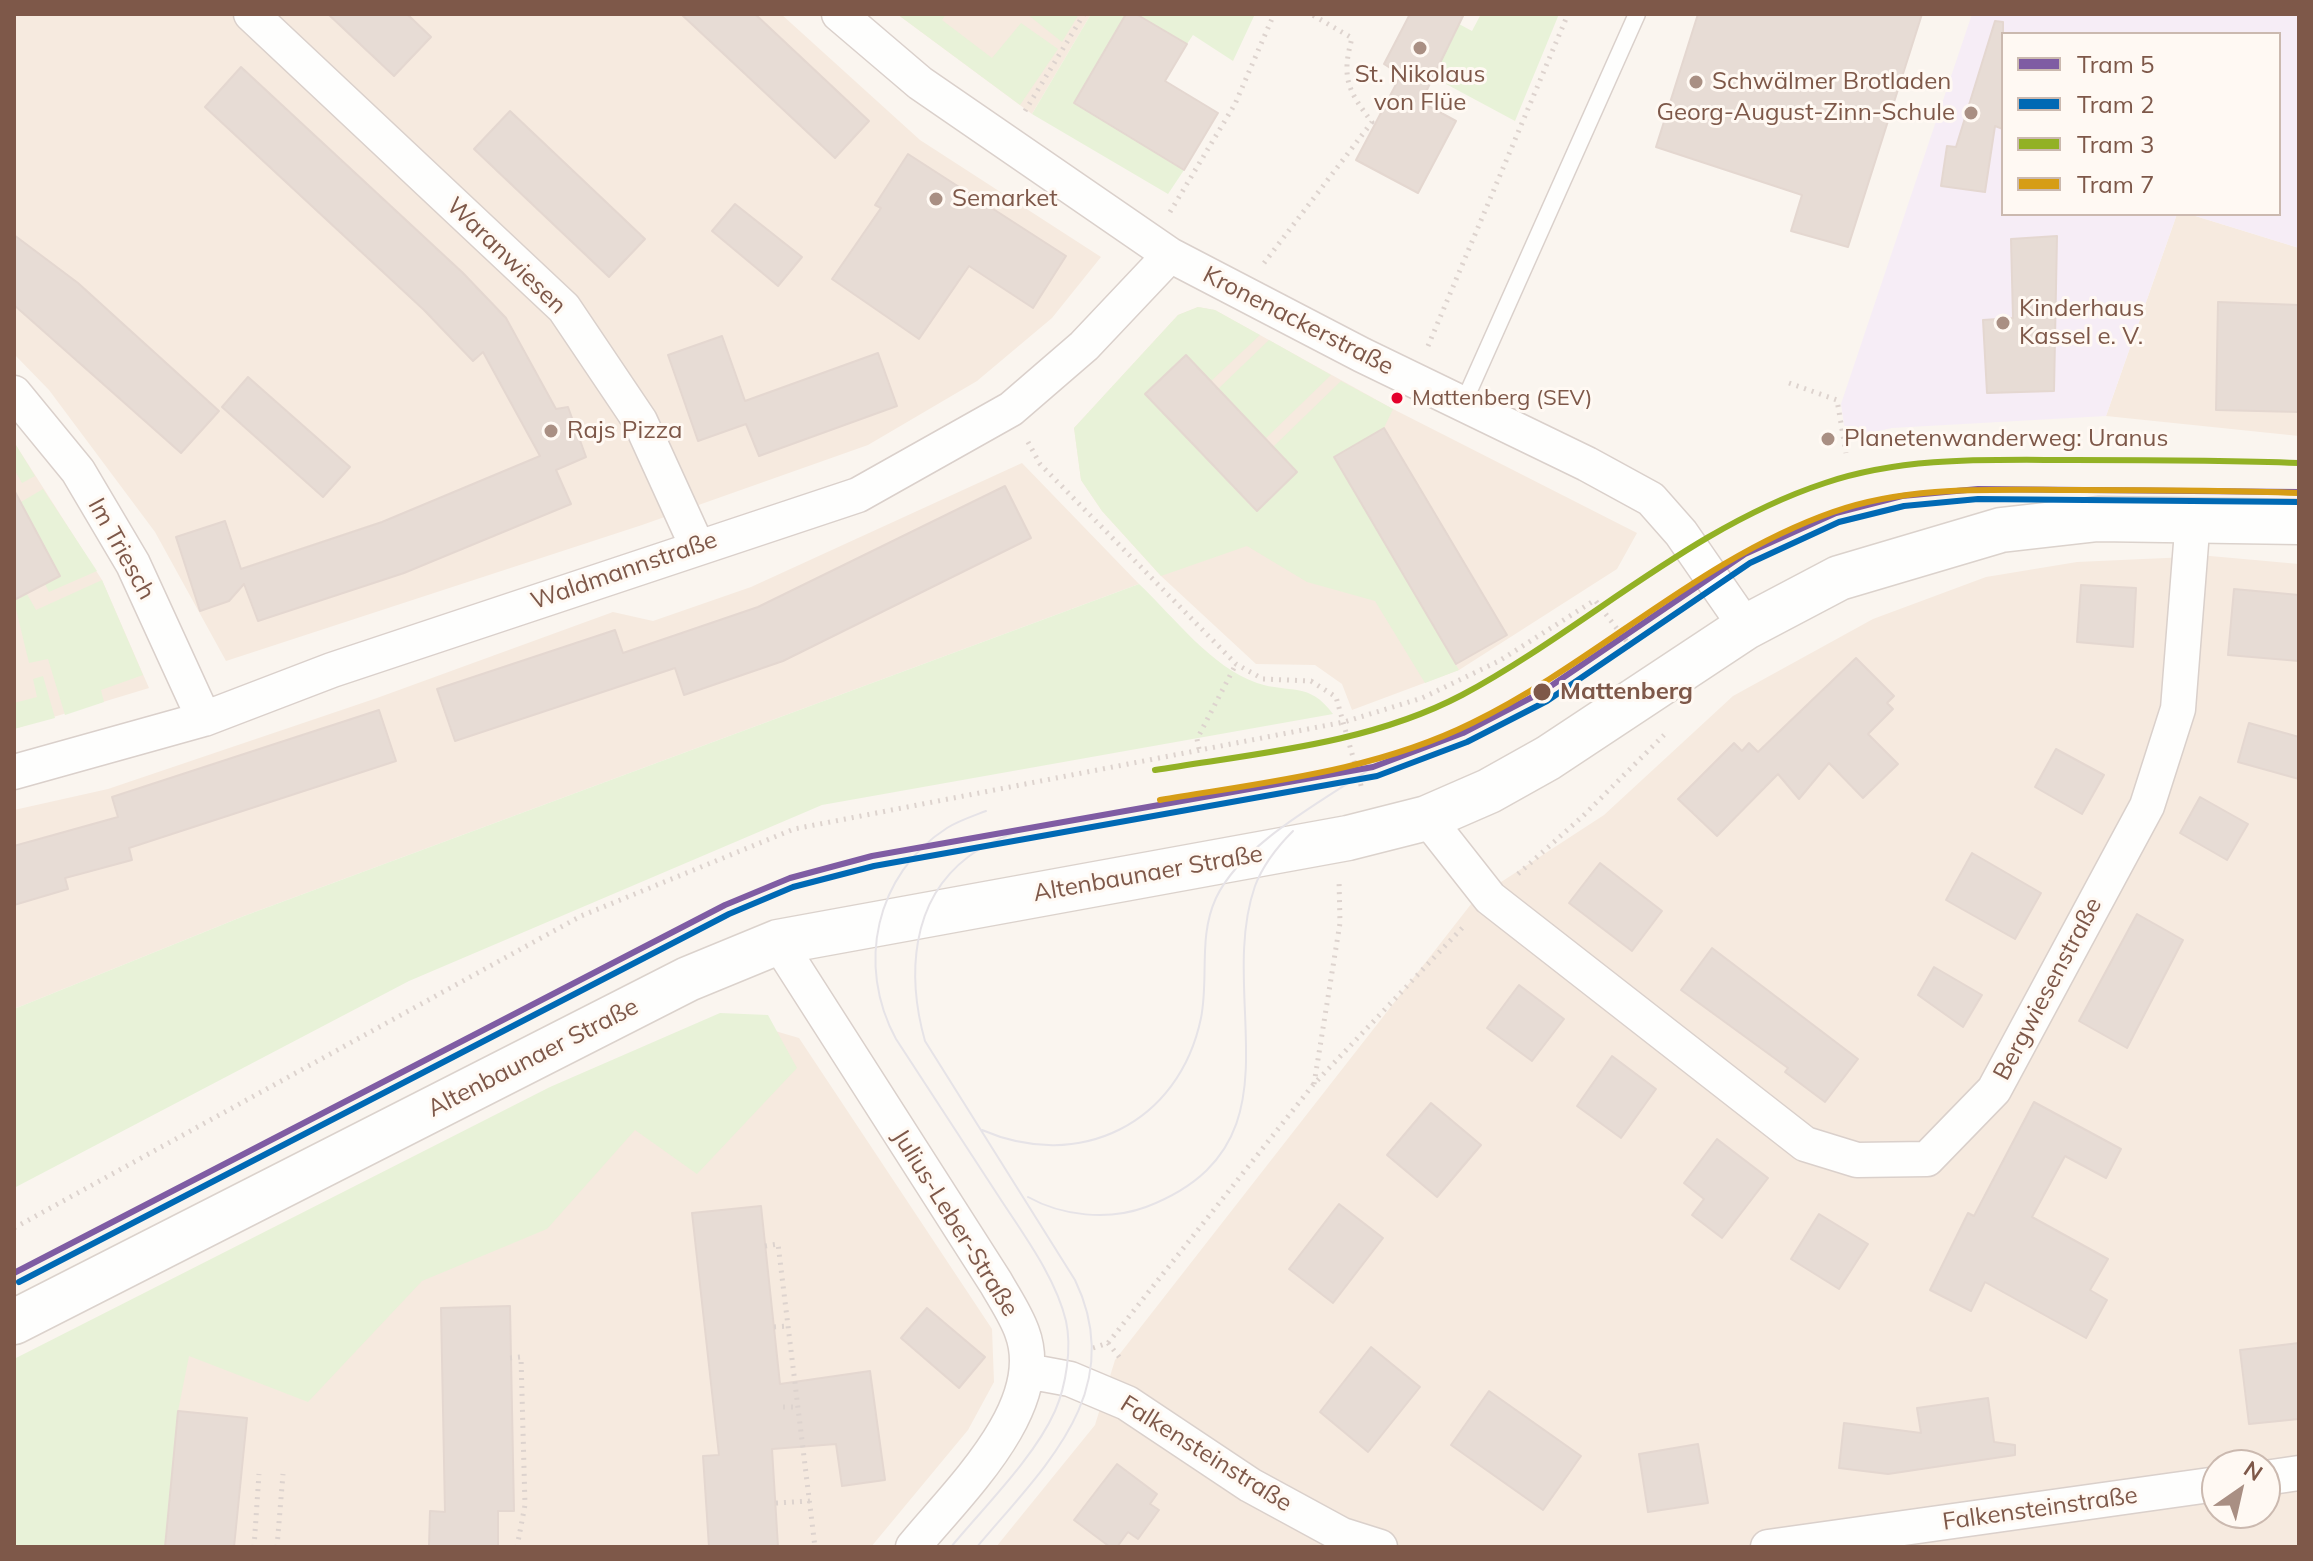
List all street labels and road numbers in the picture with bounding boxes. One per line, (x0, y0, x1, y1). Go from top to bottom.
street label: Waranwiesen (440, 192, 572, 320)
street label: Kronenackerstraße (1198, 260, 1398, 382)
street label: Im Triesch (81, 493, 161, 605)
street label: Waldmannstraße (527, 526, 721, 616)
street label: Altenbaunaer Straße (1031, 840, 1265, 908)
street label: Bergwiesenstraße (1988, 893, 2108, 1085)
street label: Altenbaunaer Straße (423, 992, 643, 1124)
street label: Julius-Leber-Straße (886, 1124, 1024, 1322)
street label: Falkensteinstraße (1115, 1390, 1297, 1518)
street label: Falkensteinstraße (1941, 1481, 2139, 1537)

